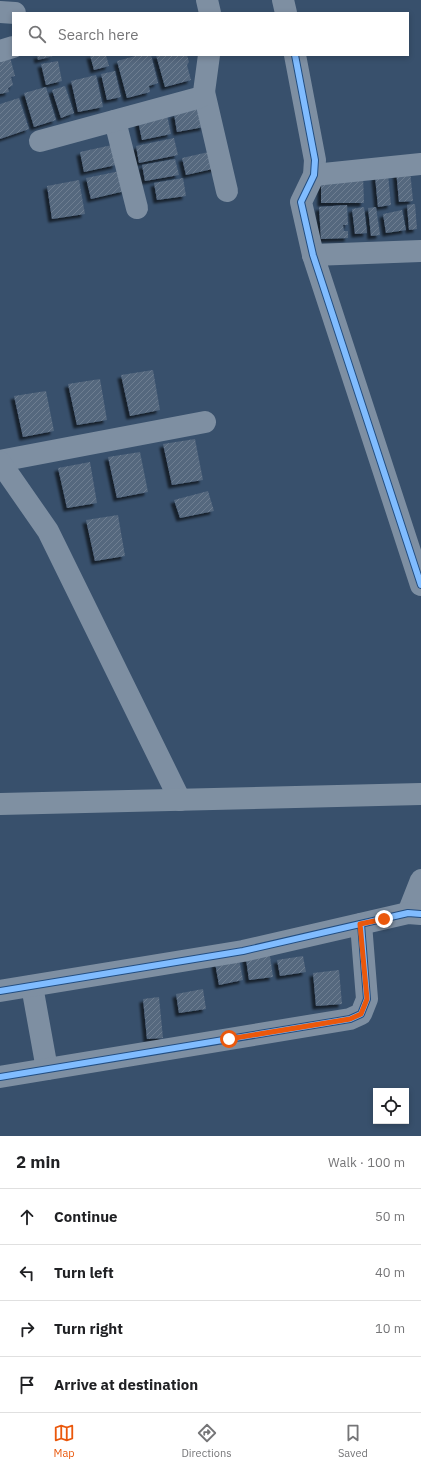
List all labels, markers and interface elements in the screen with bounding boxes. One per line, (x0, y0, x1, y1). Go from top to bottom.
search box (12, 12, 409, 56)
icon: search (26, 23, 48, 45)
text: Search here (58, 25, 138, 44)
route end (375, 910, 393, 928)
route start (220, 1030, 238, 1048)
map controls (373, 1088, 409, 1124)
button: locate (373, 1088, 409, 1124)
text: 2 min (16, 1151, 60, 1173)
text: Walk · 100 m (328, 1154, 405, 1171)
icon: ahead (16, 1206, 38, 1228)
text: Continue (54, 1207, 118, 1226)
text: 50 m (375, 1208, 405, 1225)
icon: left (16, 1262, 38, 1284)
text: Turn left (54, 1263, 114, 1282)
text: 40 m (375, 1264, 405, 1281)
icon: right (16, 1318, 38, 1340)
text: Turn right (54, 1319, 123, 1338)
text: 10 m (375, 1320, 405, 1337)
icon: arrive (16, 1374, 38, 1396)
text: Arrive at destination (54, 1375, 198, 1394)
tab: Map (53, 1422, 75, 1460)
tab: Directions (181, 1422, 232, 1460)
tab: Saved (338, 1422, 368, 1460)

